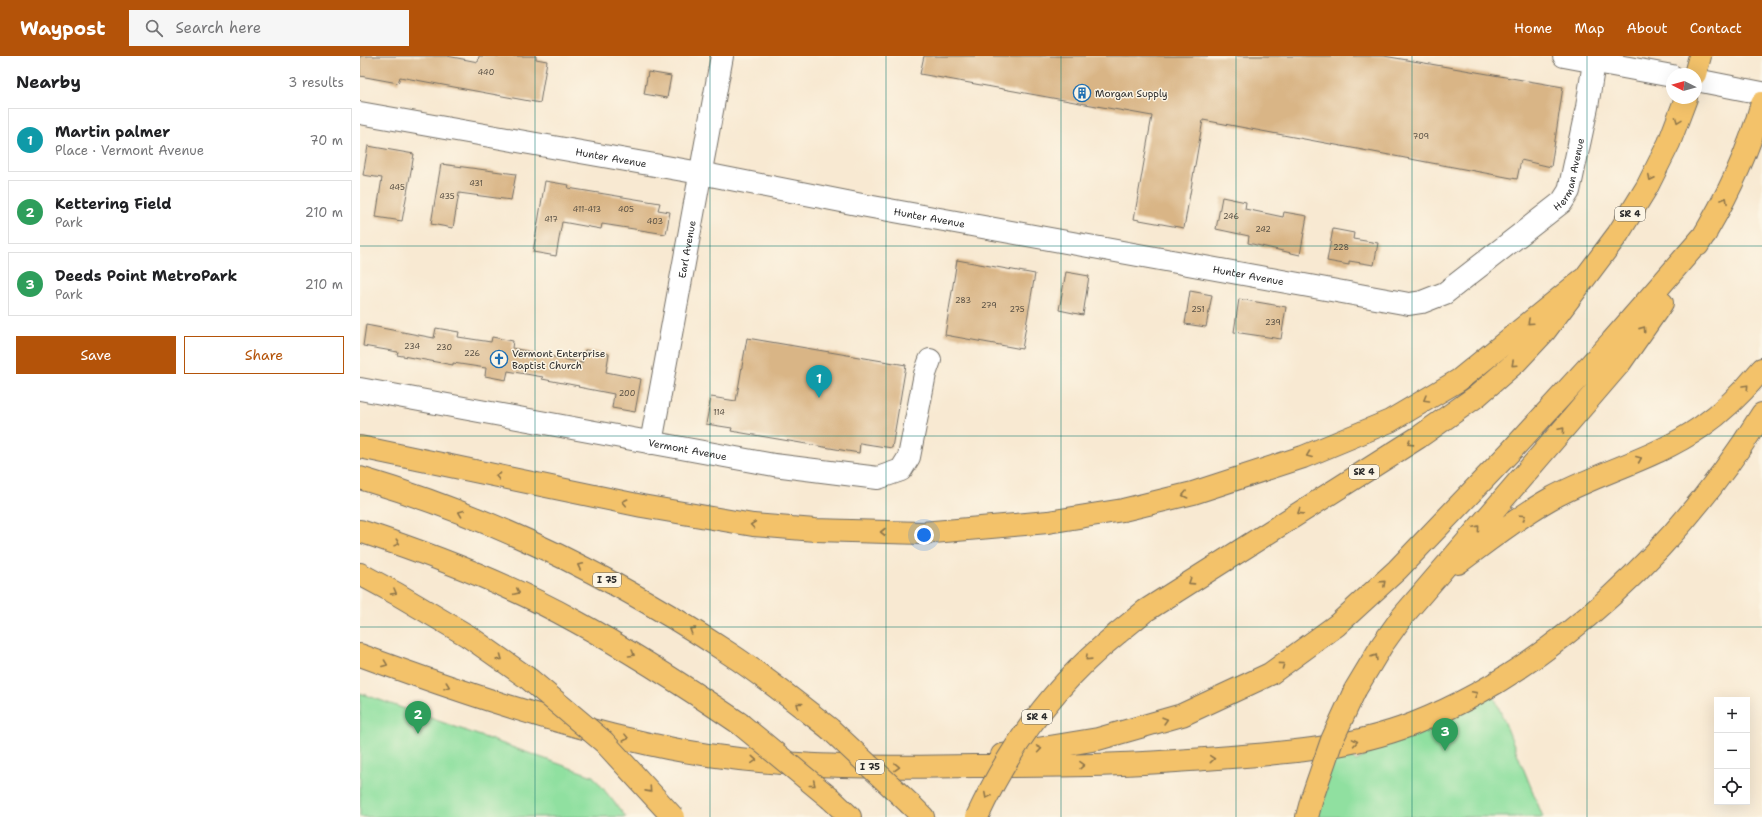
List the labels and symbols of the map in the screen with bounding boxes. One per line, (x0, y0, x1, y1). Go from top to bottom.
house number: 440 (478, 67, 494, 78)
north arrow (1666, 68, 1702, 104)
building icon: Morgan Supply (1072, 83, 1092, 103)
place label: Morgan Supply (1095, 87, 1168, 100)
one-way arrow (1674, 117, 1682, 124)
house number: 709 (1413, 131, 1429, 142)
street label: Herman Avenue (1550, 137, 1587, 213)
street label: Hunter Avenue (574, 145, 648, 170)
one-way arrow (1648, 173, 1656, 181)
house number: 431 (469, 178, 483, 189)
house number: 445 (389, 182, 405, 193)
house number: 435 (439, 191, 455, 202)
one-way arrow (1721, 197, 1728, 204)
house number: 411-413 (573, 204, 601, 215)
house number: 405 (618, 204, 634, 215)
street label: Hunter Avenue (893, 204, 966, 230)
road number: SR 4 (1615, 207, 1645, 221)
house number: 246 (1223, 211, 1239, 222)
house number: 417 (544, 214, 558, 225)
house number: 403 (647, 216, 663, 227)
street label: Earl Avenue (675, 219, 698, 279)
house number: 242 (1255, 224, 1271, 235)
house number: 228 (1333, 242, 1349, 253)
street label: Hunter Avenue (1212, 262, 1285, 288)
house number: 283 (955, 295, 971, 306)
house number: 279 (981, 300, 997, 311)
house number: 275 (1009, 304, 1025, 315)
house number: 251 (1191, 304, 1205, 315)
house number: 239 (1265, 317, 1281, 328)
one-way arrow (1528, 317, 1535, 324)
one-way arrow (1638, 326, 1645, 333)
house number: 234 (404, 341, 420, 352)
house number: 230 (436, 342, 452, 353)
place label: Vermont Enterprise Baptist Church (512, 347, 606, 372)
house number: 226 (464, 348, 480, 359)
church icon: Vermont Enterprise Baptist Church (489, 349, 509, 369)
one-way arrow (1511, 360, 1519, 367)
pin: 1 (806, 365, 832, 398)
one-way arrow (1741, 384, 1749, 392)
house number: 200 (619, 388, 635, 399)
one-way arrow (1423, 395, 1430, 402)
house number: 114 (713, 407, 725, 418)
one-way arrow (1558, 427, 1565, 435)
street label: Vermont Avenue (647, 436, 728, 463)
one-way arrow (1407, 438, 1414, 445)
one-way arrow (1306, 450, 1313, 458)
one-way arrow (1636, 455, 1643, 463)
road number: SR 4 (1349, 465, 1379, 479)
one-way arrow (495, 472, 501, 480)
one-way arrow (1182, 490, 1189, 498)
one-way arrow (622, 499, 628, 507)
one-way arrow (1297, 507, 1304, 515)
one-way arrow (457, 510, 464, 518)
one-way arrow (1519, 514, 1526, 522)
one-way arrow (750, 521, 756, 530)
your location (914, 525, 934, 545)
one-way arrow (1472, 525, 1479, 533)
one-way arrow (880, 528, 886, 536)
one-way arrow (393, 539, 400, 547)
one-way arrow (576, 563, 584, 570)
road number: I 75 (593, 573, 621, 587)
one-way arrow (1188, 577, 1195, 585)
one-way arrow (1378, 580, 1386, 588)
one-way arrow (513, 587, 521, 595)
one-way arrow (390, 588, 398, 595)
one-way arrow (689, 627, 696, 635)
one-way arrow (628, 649, 635, 656)
one-way arrow (495, 653, 502, 660)
one-way arrow (1086, 654, 1093, 661)
one-way arrow (1371, 654, 1378, 661)
one-way arrow (382, 659, 389, 668)
one-way arrow (1278, 663, 1285, 670)
one-way arrow (444, 681, 451, 690)
one-way arrow (1471, 691, 1478, 699)
pin: 2 (405, 701, 431, 734)
one-way arrow (796, 702, 803, 709)
road number: SR 4 (1022, 710, 1052, 724)
one-way arrow (1161, 716, 1168, 725)
pin: 3 (1432, 718, 1458, 751)
one-way arrow (622, 734, 629, 742)
one-way arrow (1352, 738, 1358, 747)
one-way arrow (1035, 745, 1042, 754)
one-way arrow (1209, 754, 1215, 763)
one-way arrow (751, 755, 757, 764)
road number: I 75 (856, 760, 884, 774)
one-way arrow (1079, 761, 1085, 769)
one-way arrow (894, 762, 900, 771)
one-way arrow (808, 779, 815, 786)
one-way arrow (645, 785, 652, 793)
one-way arrow (984, 792, 992, 800)

